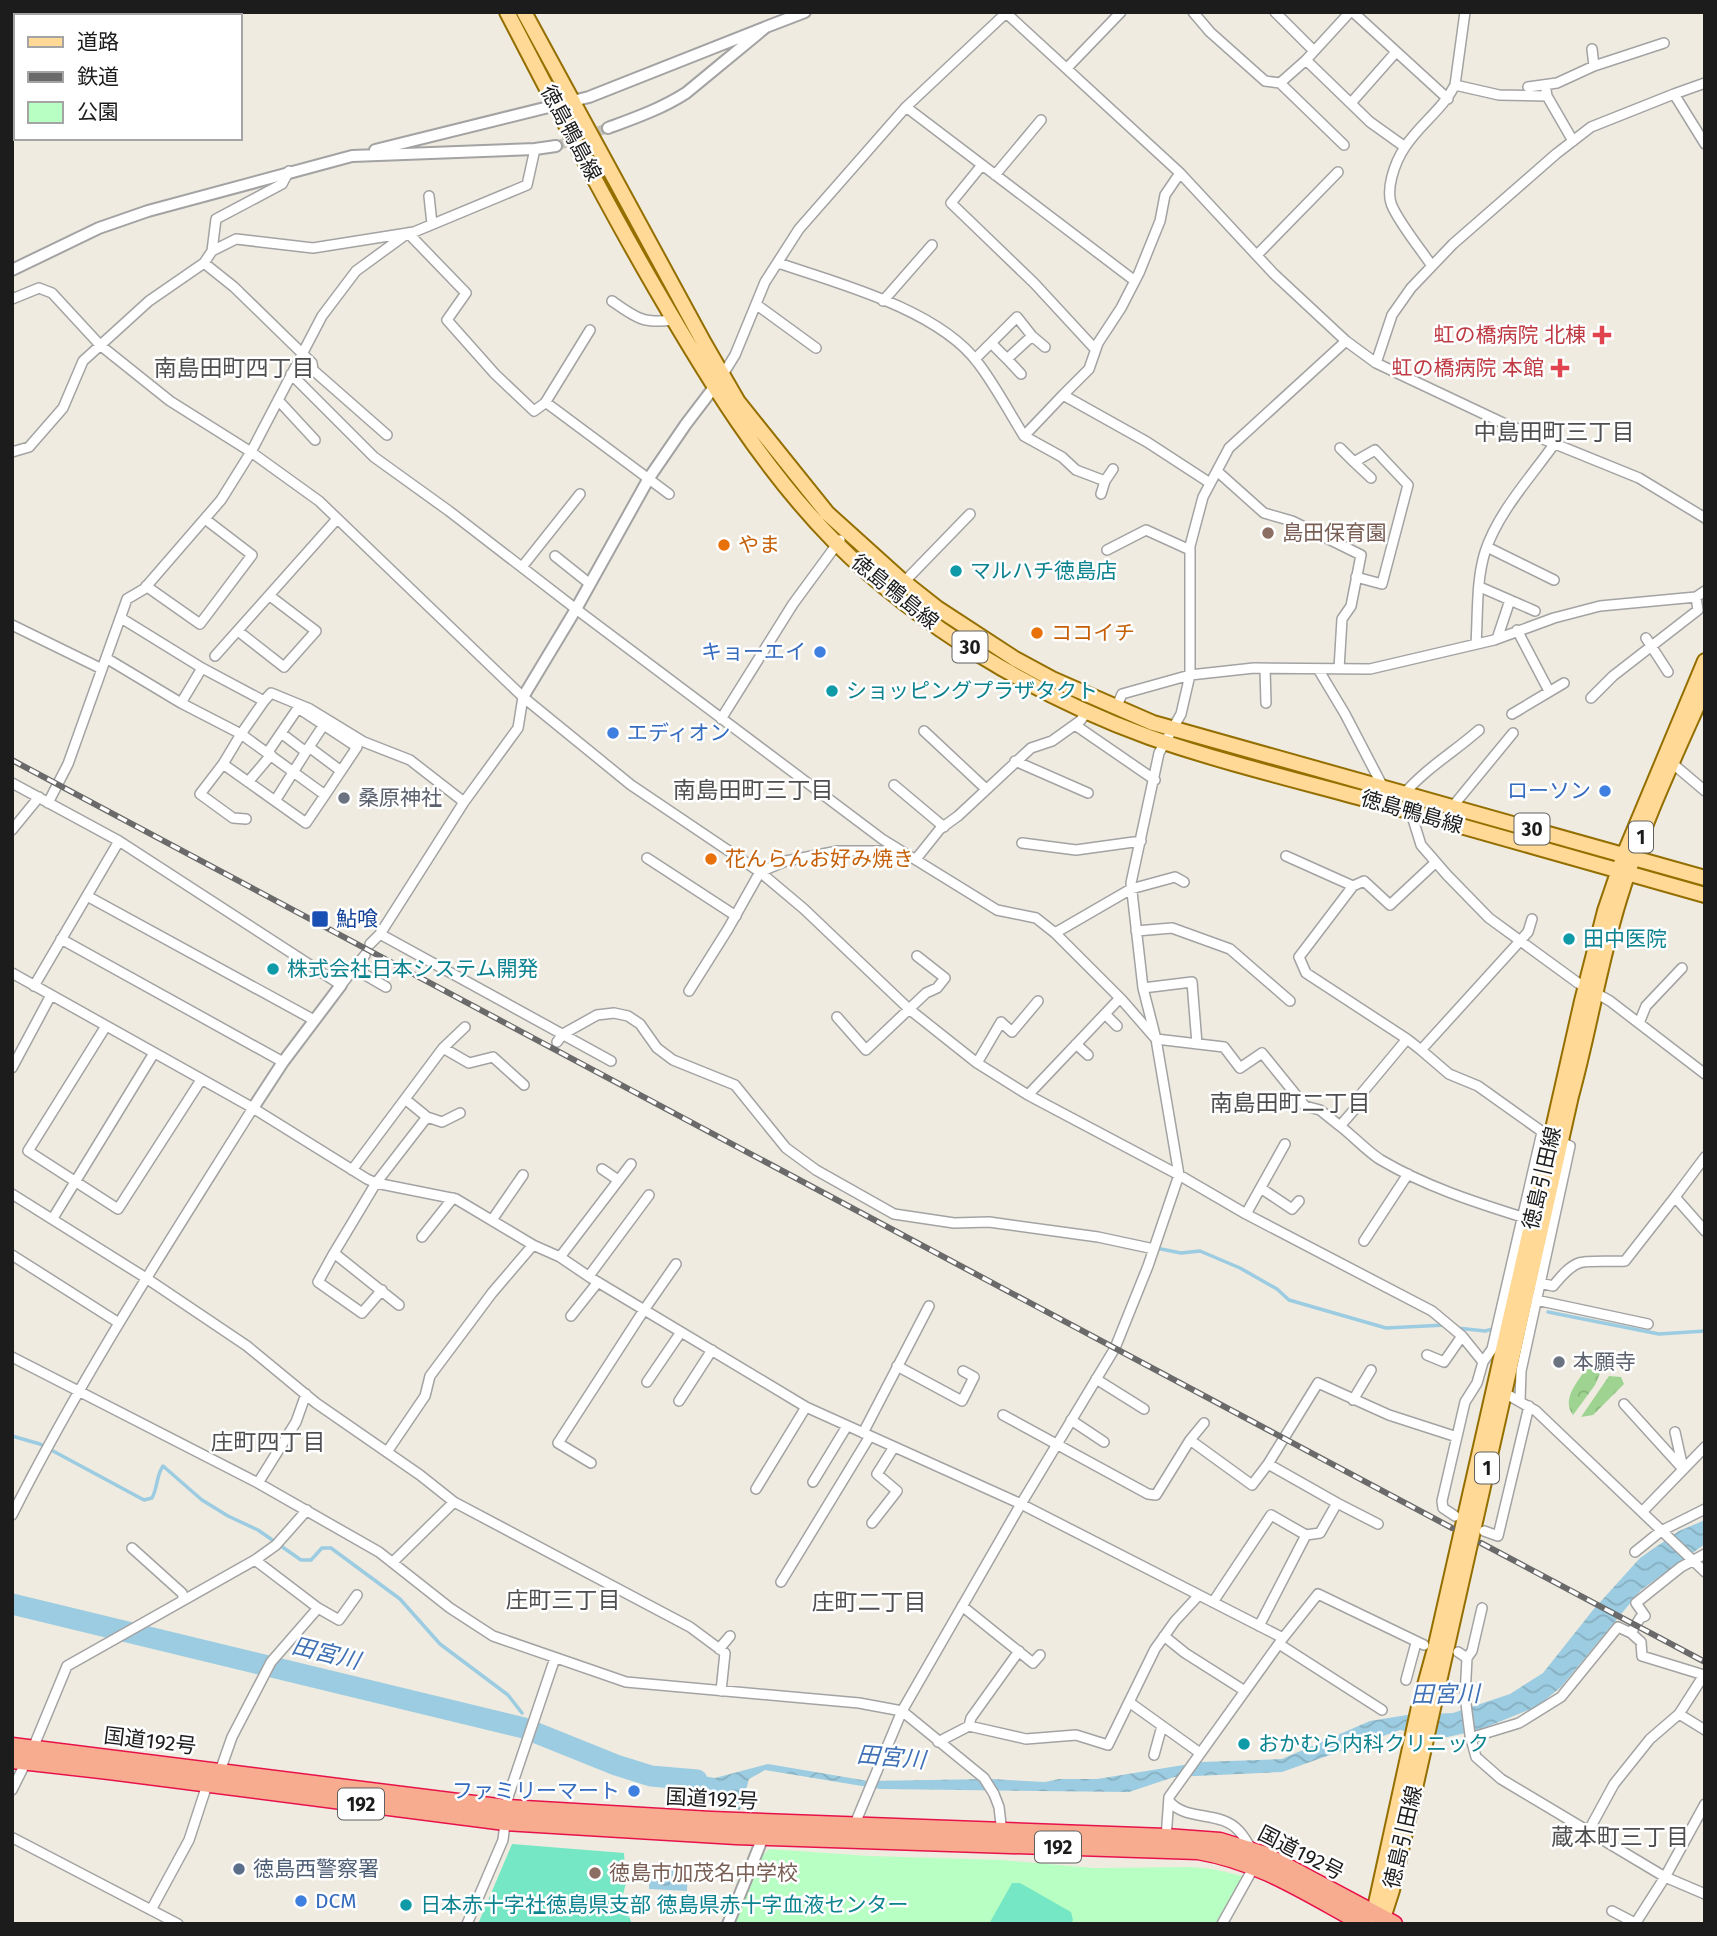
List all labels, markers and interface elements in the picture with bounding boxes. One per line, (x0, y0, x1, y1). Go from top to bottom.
legend (14, 14, 242, 140)
text: 道路 (77, 29, 119, 55)
text: 鉄道 (77, 64, 119, 90)
street label: 徳島鴨島線 (535, 81, 607, 185)
text: 公園 (77, 99, 119, 125)
place label: 虹の橋病院 北棟 (1433, 322, 1586, 348)
marker: 虹の橋病院 北棟 (1592, 325, 1612, 345)
district label: 南島田町四丁目 (154, 354, 315, 382)
place label: 虹の橋病院 本館 (1391, 355, 1544, 381)
marker: 虹の橋病院 本館 (1550, 358, 1570, 378)
district label: 中島田町三丁目 (1474, 418, 1635, 446)
place label: 島田保育園 (1282, 520, 1387, 546)
marker: 島田保育園 (1260, 525, 1276, 541)
place label: やま (738, 532, 780, 558)
marker: やま (716, 537, 732, 553)
street label: 徳島鴨島線 (846, 549, 944, 635)
place label: マルハチ徳島店 (970, 558, 1117, 584)
marker: マルハチ徳島店 (948, 563, 964, 579)
place label: ココイチ (1051, 620, 1135, 646)
marker: ココイチ (1029, 625, 1045, 641)
road number: 30 (953, 632, 988, 662)
place label: キョーエイ (701, 639, 806, 665)
marker: キョーエイ (812, 644, 828, 660)
place label: ショッピングプラザタクト (846, 678, 1098, 704)
marker: ショッピングプラザタクト (824, 683, 840, 699)
place label: エディオン (627, 720, 731, 746)
marker: エディオン (605, 725, 621, 741)
district label: 南島田町三丁目 (673, 776, 834, 804)
place label: ローソン (1507, 778, 1591, 804)
marker: ローソン (1597, 783, 1613, 799)
place label: 桑原神社 (358, 785, 442, 811)
street label: 徳島鴨島線 (1358, 785, 1466, 839)
marker: 桑原神社 (336, 790, 352, 806)
road number: 30 (1514, 814, 1550, 844)
road number: 1 (1629, 822, 1653, 852)
place label: 花んらんお好み焼き (725, 846, 914, 872)
marker: 花んらんお好み焼き (703, 851, 719, 867)
place label: 鮎喰 (336, 906, 378, 932)
marker: 鮎喰 (310, 909, 330, 929)
place label: 田中医院 (1583, 926, 1667, 952)
marker: 田中医院 (1561, 931, 1577, 947)
place label: 株式会社日本システム開発 (287, 956, 538, 982)
marker: 株式会社日本システム開発 (265, 961, 281, 977)
district label: 南島田町二丁目 (1210, 1089, 1371, 1117)
street label: 徳島引田線 (1518, 1124, 1566, 1232)
place label: 本願寺 (1573, 1349, 1636, 1375)
marker: 本願寺 (1551, 1354, 1567, 1370)
district label: 庄町四丁目 (211, 1428, 326, 1456)
road number: 1 (1475, 1452, 1499, 1484)
district label: 庄町三丁目 (506, 1586, 621, 1614)
district label: 庄町二丁目 (812, 1588, 927, 1616)
water label: 田宮川 (289, 1631, 366, 1676)
water label: 田宮川 (1410, 1679, 1483, 1709)
street label: 国道192号 (102, 1722, 198, 1760)
place label: おかむら内科クリニック (1258, 1731, 1489, 1757)
marker: おかむら内科クリニック (1236, 1736, 1252, 1752)
water label: 田宮川 (855, 1740, 930, 1774)
place label: ファミリーマート (452, 1778, 620, 1804)
marker: ファミリーマート (626, 1783, 642, 1799)
street label: 徳島引田線 (1379, 1783, 1427, 1891)
street label: 国道192号 (665, 1784, 759, 1814)
road number: 192 (338, 1788, 384, 1820)
street label: 国道192号 (1254, 1820, 1348, 1886)
district label: 蔵本町三丁目 (1551, 1823, 1689, 1851)
road number: 192 (1035, 1831, 1081, 1862)
place label: 徳島西警察署 (253, 1856, 379, 1882)
place label: 徳島市加茂名中学校 (609, 1860, 798, 1886)
marker: 徳島西警察署 (231, 1861, 247, 1877)
marker: 徳島市加茂名中学校 (587, 1865, 603, 1881)
place label: DCM (315, 1888, 357, 1914)
place label: 日本赤十字社徳島県支部 徳島県赤十字血液センター (420, 1892, 909, 1918)
marker: DCM (293, 1893, 309, 1909)
marker: 日本赤十字社徳島県支部 徳島県赤十字血液センター (398, 1897, 414, 1913)

